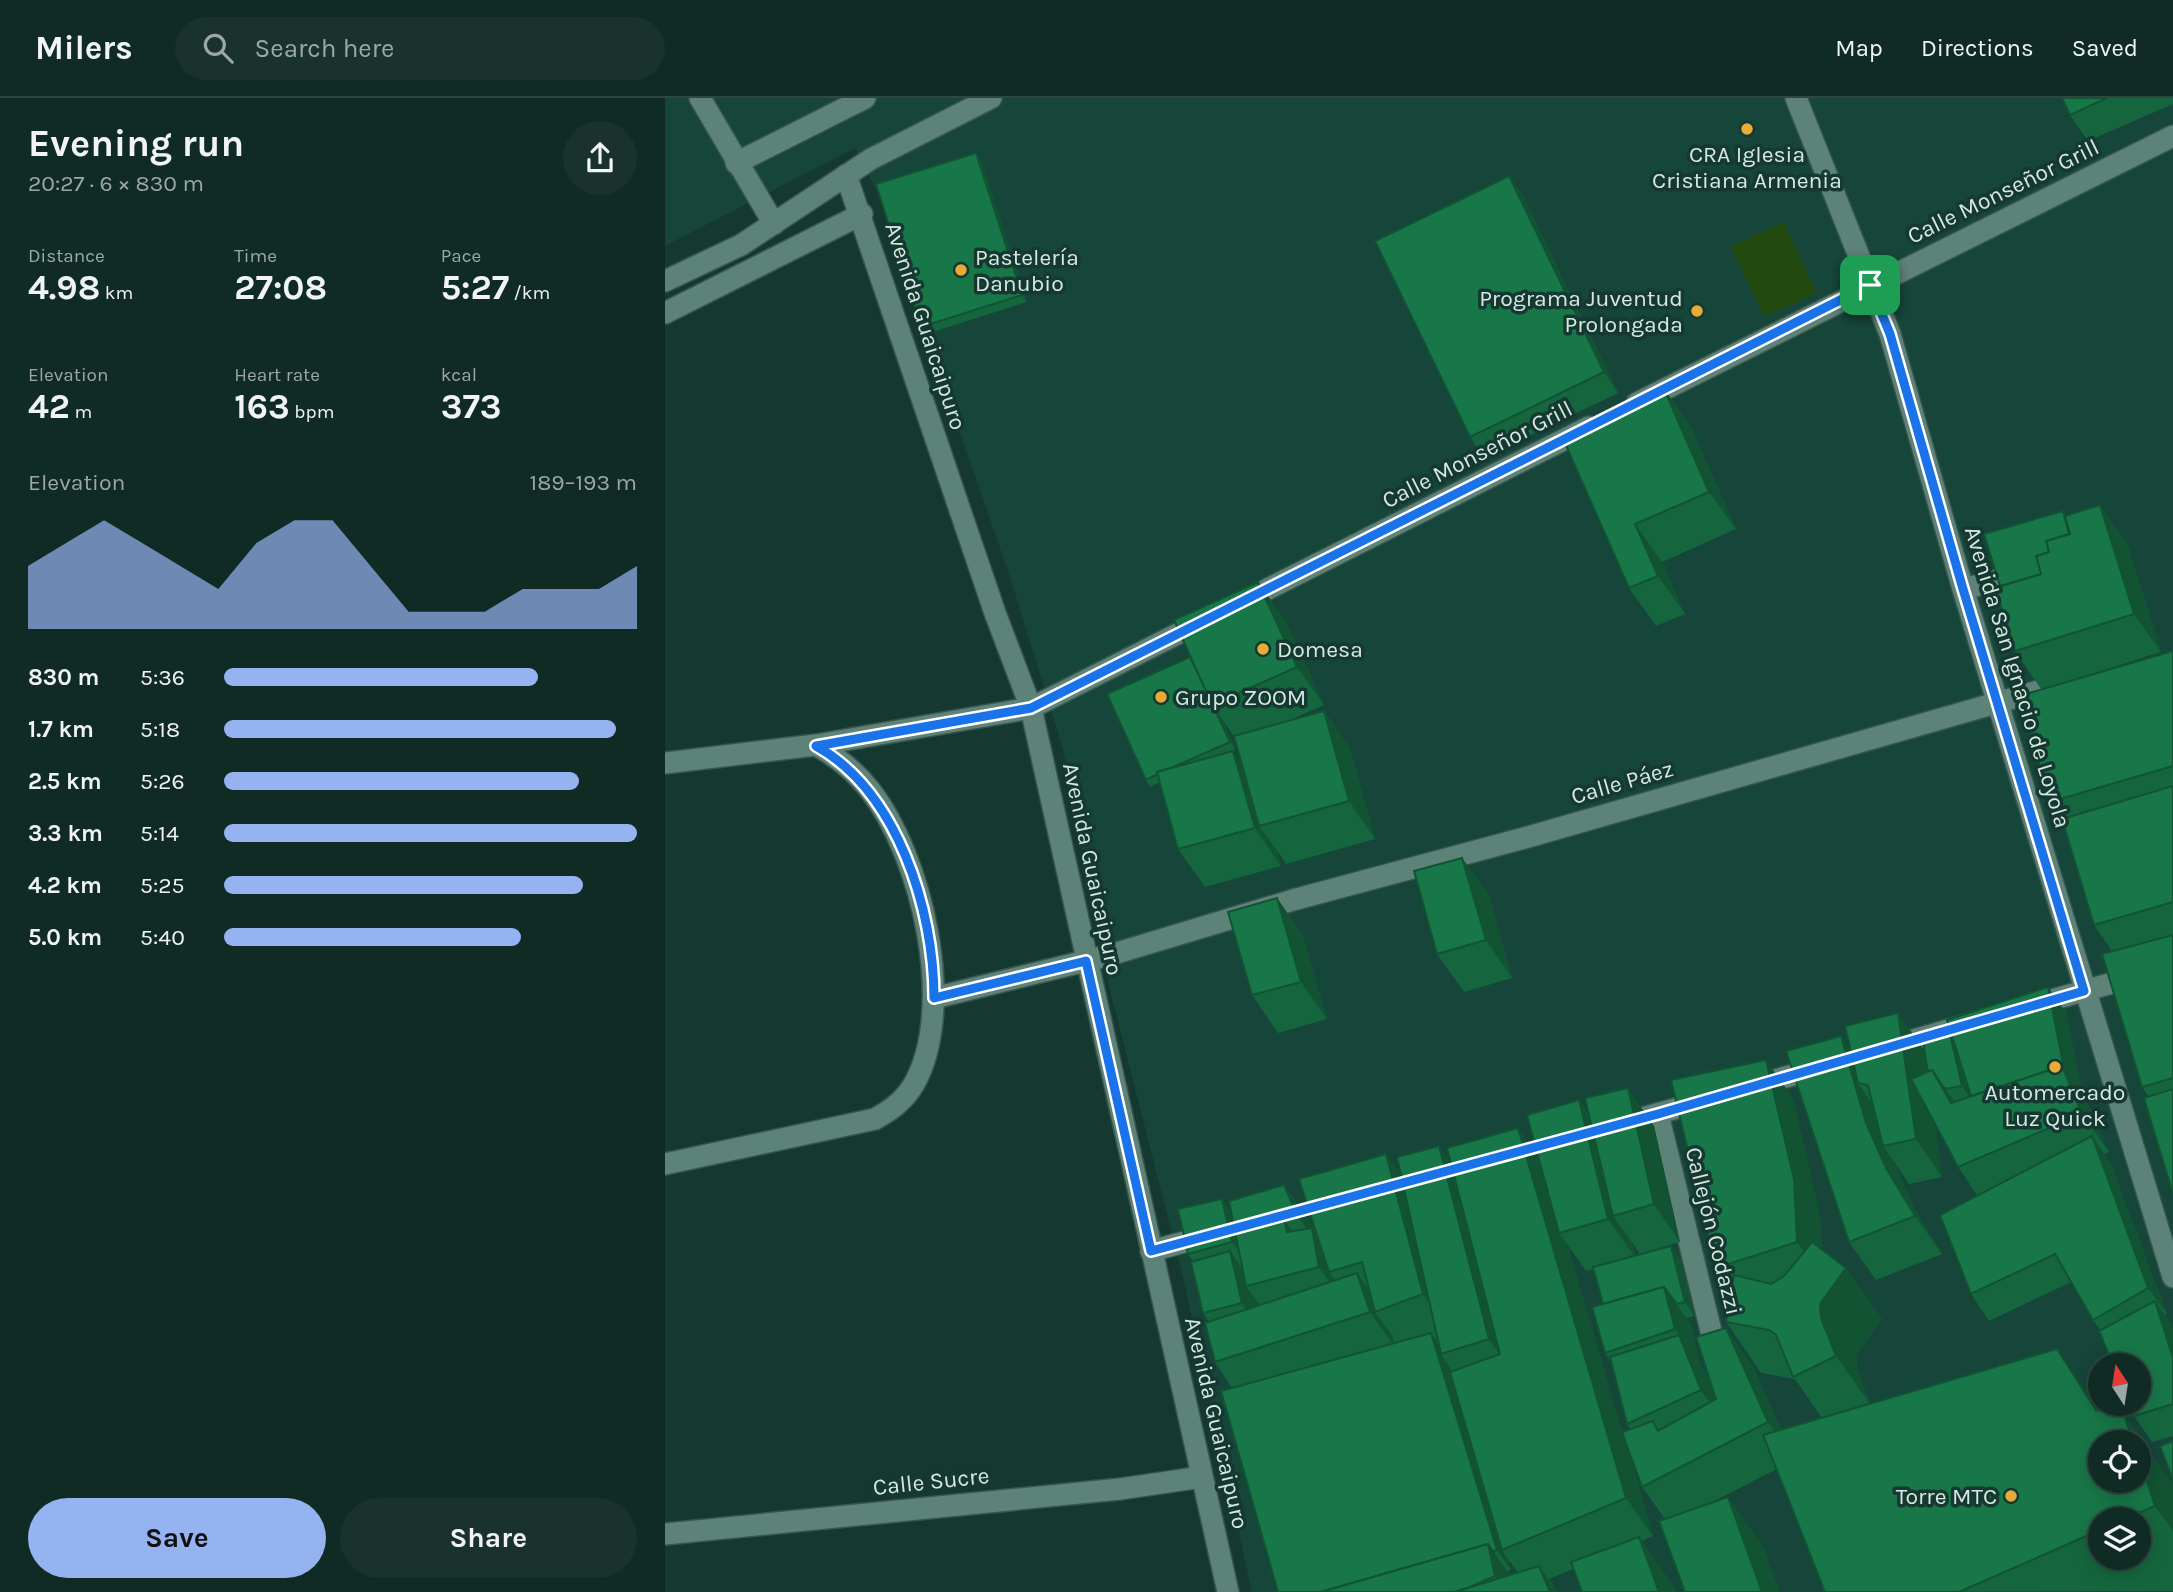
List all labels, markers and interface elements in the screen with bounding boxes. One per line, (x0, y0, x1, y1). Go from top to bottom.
search box (175, 17, 665, 80)
text: Milers (35, 29, 133, 67)
icon: search (199, 29, 237, 67)
text: Search here (255, 33, 394, 64)
text: Map (1835, 34, 1883, 62)
text: Directions (1921, 34, 2034, 62)
text: Saved (2072, 34, 2138, 62)
text: Evening run (28, 121, 244, 166)
button: share (563, 121, 637, 195)
marker: CRA Iglesia Cristiana Armenia (1739, 121, 1755, 137)
street label: Calle Monseñor Grill (1903, 133, 2103, 250)
place label: CRA Iglesia Cristiana Armenia (1652, 141, 1842, 194)
text: 20:27 · 6 × 830 m (28, 170, 204, 197)
street label: Avenida Guaicaipuro (879, 219, 972, 433)
place label: Pastelería Danubio (975, 244, 1079, 297)
text: Distance (28, 245, 105, 267)
text: Time (234, 245, 277, 267)
text: Pace (441, 245, 481, 267)
pin (1840, 255, 1900, 315)
marker: Pastelería Danubio (953, 262, 969, 278)
icon: arrive (1851, 266, 1889, 304)
text: 4.98 (28, 267, 100, 308)
text: 27:08 (234, 267, 327, 308)
text: 5:27 (441, 267, 509, 308)
text: km (100, 282, 133, 304)
text: /km (509, 282, 550, 304)
place label: Programa Juventud Prolongada (1479, 285, 1683, 338)
marker: Programa Juventud Prolongada (1689, 303, 1705, 319)
text: Elevation (28, 364, 108, 386)
text: Heart rate (234, 364, 320, 386)
text: kcal (441, 364, 477, 386)
text: 42 (28, 386, 70, 427)
text: 163 (234, 386, 290, 427)
text: 373 (441, 386, 502, 427)
street label: Calle Monseñor Grill (1378, 395, 1577, 514)
text: m (70, 401, 92, 423)
text: bpm (290, 401, 334, 423)
text: Elevation (28, 469, 125, 496)
text: 189–193 m (530, 469, 637, 496)
street label: Avenida San Ignacio de Loyola (1959, 523, 2076, 831)
place label: Domesa (1277, 636, 1363, 663)
marker: Domesa (1255, 641, 1271, 657)
text: 830 m (28, 664, 99, 691)
text: 5:36 (140, 664, 185, 691)
place label: Grupo ZOOM (1175, 684, 1306, 711)
marker: Grupo ZOOM (1153, 689, 1169, 705)
text: 1.7 km (28, 716, 94, 743)
text: 5:18 (140, 716, 180, 743)
street label: Calle Páez (1568, 755, 1676, 810)
street label: Avenida Guaicaipuro (1057, 760, 1128, 978)
text: 2.5 km (28, 768, 102, 795)
text: 5:26 (140, 768, 185, 795)
text: 3.3 km (28, 820, 103, 847)
text: 5:14 (140, 820, 179, 847)
text: 4.2 km (28, 872, 102, 899)
text: 5:25 (140, 872, 185, 899)
text: 5.0 km (28, 924, 102, 951)
text: 5:40 (140, 924, 185, 951)
marker: Automercado Luz Quick (2047, 1059, 2063, 1075)
place label: Automercado Luz Quick (1985, 1079, 2125, 1132)
street label: Callejón Codazzi (1680, 1144, 1747, 1318)
street label: Avenida Guaicaipuro (1179, 1315, 1254, 1532)
north arrow (2088, 1353, 2151, 1416)
map controls (2088, 1353, 2151, 1570)
button: locate (2088, 1430, 2151, 1493)
street label: Calle Sucre (872, 1462, 991, 1501)
place label: Torre MTC (1896, 1483, 1997, 1510)
marker: Torre MTC (2003, 1488, 2019, 1504)
button: Save (28, 1498, 326, 1578)
button: Share (340, 1498, 637, 1578)
button: layers (2088, 1507, 2151, 1570)

